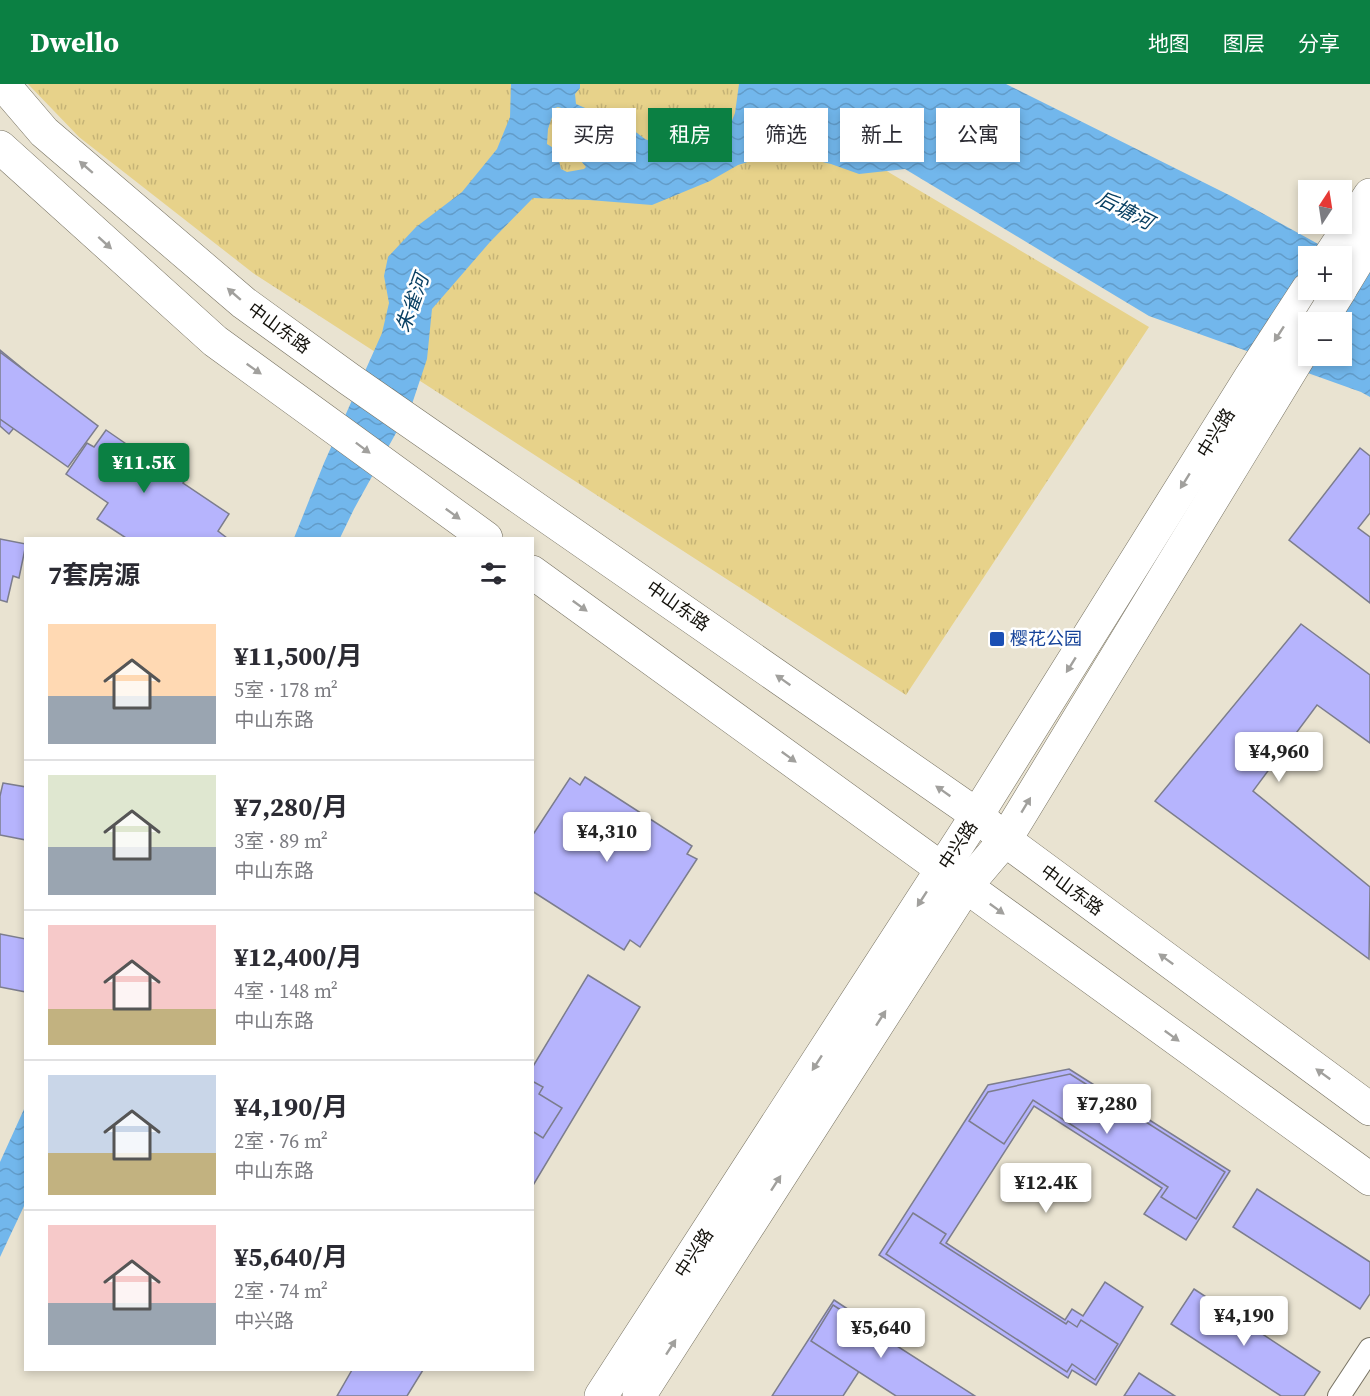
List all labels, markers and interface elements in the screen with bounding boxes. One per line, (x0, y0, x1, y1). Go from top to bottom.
text: Dwello (30, 23, 119, 61)
text: 地图 (1148, 29, 1190, 58)
text: 图层 (1223, 29, 1265, 58)
text: 分享 (1298, 29, 1340, 58)
chip: 买房 (552, 108, 636, 162)
chip: 租房 (648, 108, 732, 162)
chip: 筛选 (744, 108, 828, 162)
chip: 新上 (840, 108, 924, 162)
chip: 公寓 (936, 108, 1020, 162)
one-way arrow (78, 161, 94, 174)
north arrow (1298, 180, 1352, 234)
map controls (1298, 180, 1352, 366)
water label: 后塘河 (1092, 184, 1162, 238)
one-way arrow (98, 236, 113, 250)
button: + (1298, 246, 1352, 300)
water label: 朱雀河 (389, 266, 437, 336)
one-way arrow (226, 288, 242, 301)
street label: 中山东路 (243, 296, 316, 359)
button: − (1298, 312, 1352, 366)
one-way arrow (1274, 326, 1285, 342)
one-way arrow (245, 363, 261, 375)
street label: 中兴路 (1191, 403, 1240, 462)
one-way arrow (354, 442, 370, 454)
pin: ¥11.5K (95, 443, 193, 494)
text: ¥11.5K (112, 448, 176, 476)
one-way arrow (1180, 473, 1191, 489)
one-way arrow (444, 508, 460, 520)
text: 7套房源 (48, 557, 140, 593)
icon: filters (477, 557, 510, 590)
street label: 中山东路 (642, 575, 715, 636)
one-way arrow (571, 600, 587, 612)
place label: 樱花公园 (1010, 626, 1082, 651)
marker: 樱花公园 (988, 630, 1006, 648)
text: ¥11,500/月 (234, 638, 362, 674)
icon: home (96, 648, 168, 720)
one-way arrow (1066, 657, 1077, 673)
one-way arrow (776, 674, 792, 686)
text: 5室 · 178 m² (234, 676, 338, 704)
text: 中山东路 (234, 706, 314, 734)
pin: ¥4,960 (1230, 732, 1328, 783)
text: ¥4,960 (1249, 737, 1309, 765)
one-way arrow (781, 751, 797, 763)
one-way arrow (936, 785, 952, 797)
text: ¥7,280/月 (234, 789, 348, 825)
one-way arrow (1021, 797, 1032, 813)
icon: home (96, 799, 168, 871)
pin: ¥4,310 (558, 812, 656, 863)
street label: 中兴路 (932, 815, 983, 874)
text: ¥4,310 (577, 817, 637, 845)
text: 3室 · 89 m² (234, 827, 328, 855)
text: 中山东路 (234, 857, 314, 885)
street label: 中山东路 (1036, 858, 1109, 921)
one-way arrow (916, 890, 928, 906)
one-way arrow (989, 903, 1005, 915)
text: ¥12,400/月 (234, 939, 362, 975)
icon: home (96, 949, 168, 1021)
one-way arrow (1158, 953, 1173, 965)
text: 4室 · 148 m² (234, 977, 338, 1005)
text: 中山东路 (234, 1007, 314, 1035)
one-way arrow (875, 1010, 886, 1026)
one-way arrow (1165, 1029, 1180, 1041)
one-way arrow (811, 1054, 822, 1071)
one-way arrow (1315, 1068, 1331, 1080)
pin: ¥7,280 (1058, 1084, 1156, 1135)
text: ¥4,190/月 (234, 1089, 348, 1125)
text: ¥7,280 (1077, 1089, 1137, 1117)
icon: home (96, 1099, 168, 1171)
text: 2室 · 76 m² (234, 1127, 328, 1155)
text: 中山东路 (234, 1157, 314, 1185)
pin: ¥12.4K (997, 1163, 1095, 1214)
text: ¥12.4K (1014, 1168, 1078, 1196)
one-way arrow (770, 1175, 782, 1191)
street label: 中兴路 (668, 1223, 719, 1282)
text: ¥5,640/月 (234, 1239, 348, 1275)
icon: home (96, 1249, 168, 1321)
text: 2室 · 74 m² (234, 1277, 328, 1305)
pin: ¥4,190 (1195, 1296, 1293, 1347)
text: ¥4,190 (1214, 1301, 1274, 1329)
text: 中兴路 (234, 1307, 294, 1335)
pin: ¥5,640 (832, 1308, 930, 1359)
text: ¥5,640 (851, 1313, 911, 1341)
one-way arrow (665, 1339, 676, 1355)

